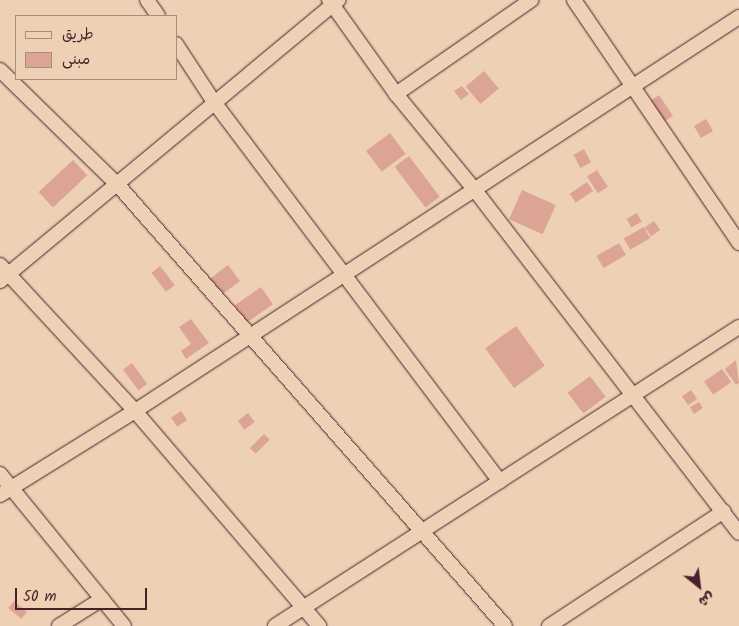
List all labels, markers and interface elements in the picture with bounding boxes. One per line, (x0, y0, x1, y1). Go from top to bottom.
legend (15, 15, 178, 80)
text: طريق (62, 23, 94, 47)
text: مبنى (62, 48, 90, 72)
north arrow (674, 561, 724, 611)
scale bar (18, 578, 150, 610)
text: 50 m (23, 585, 57, 609)
text: ش (694, 586, 718, 612)

